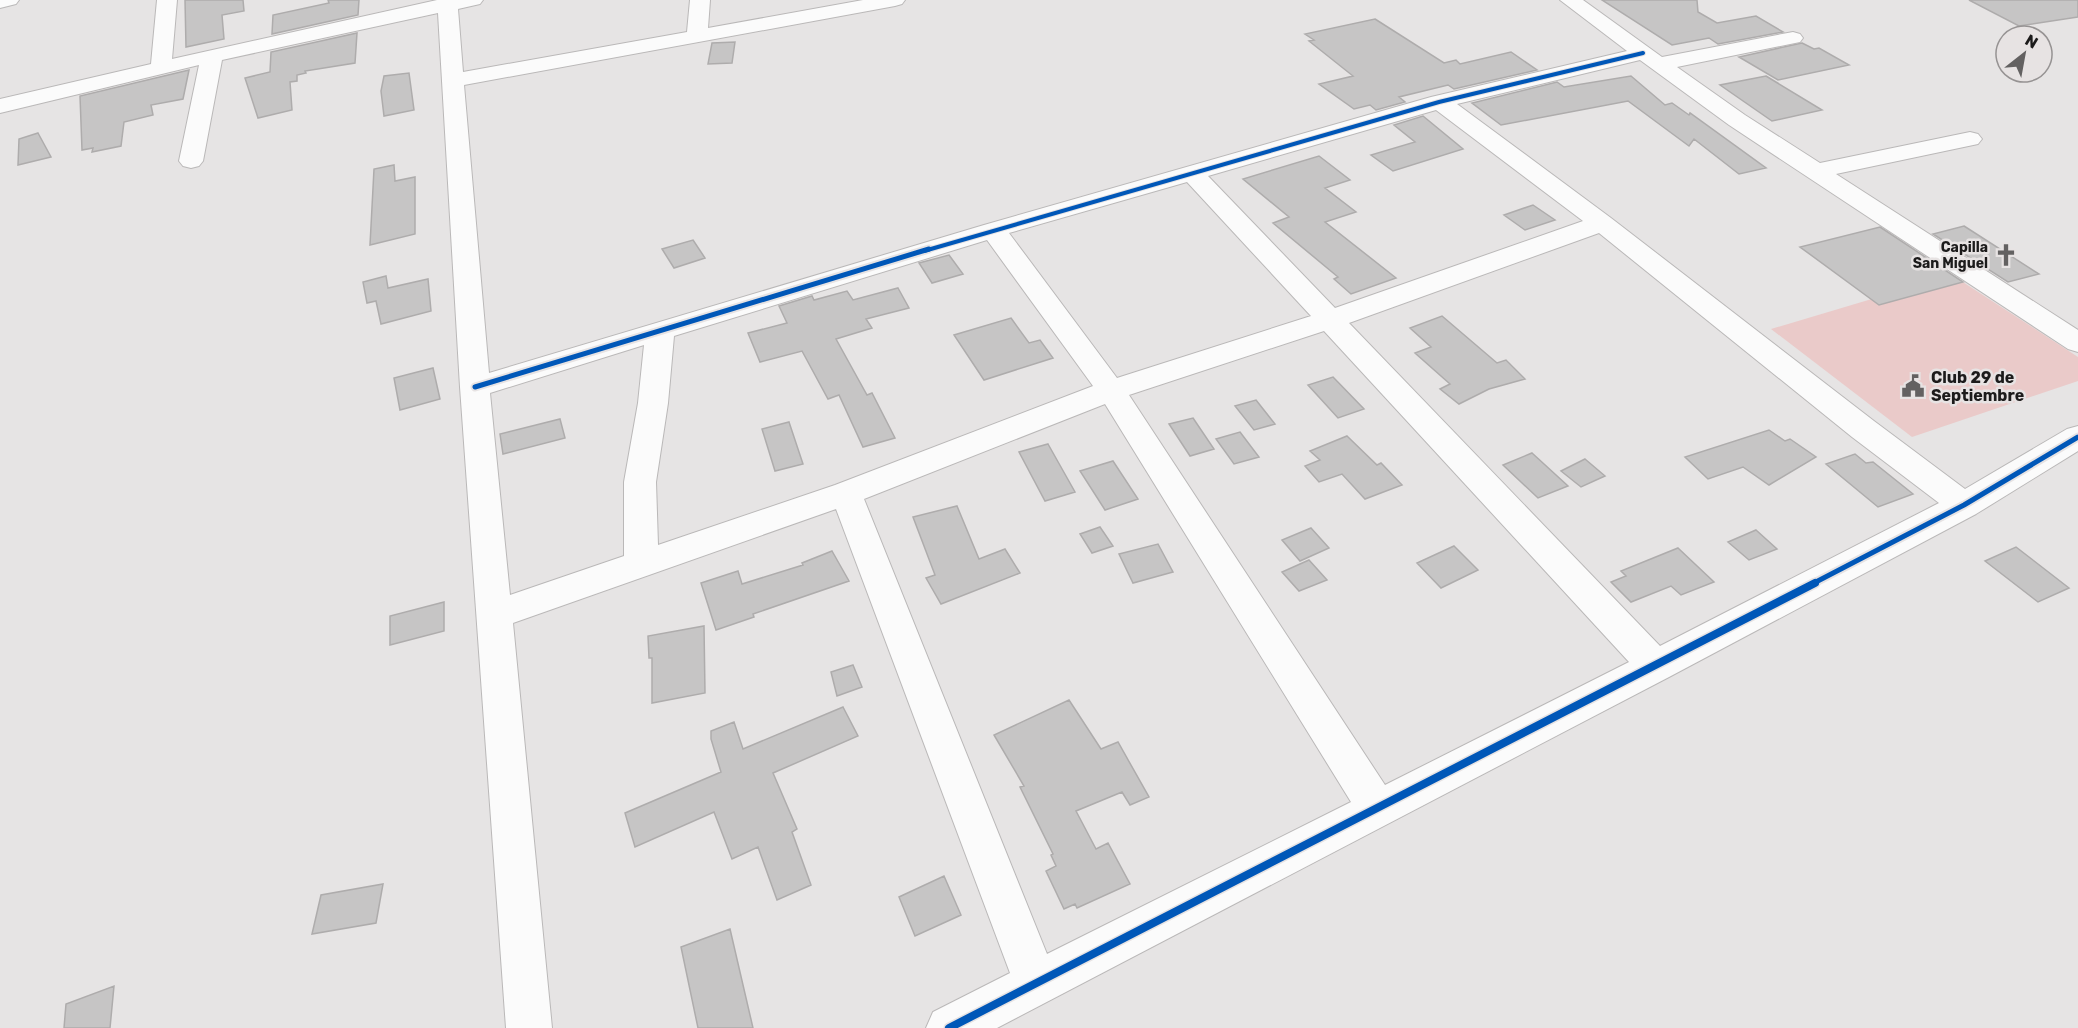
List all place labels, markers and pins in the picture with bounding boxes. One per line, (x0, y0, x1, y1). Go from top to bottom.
place label: Capilla San Miguel (1913, 239, 1988, 272)
church icon: Capilla San Miguel (1993, 242, 2019, 268)
place label: Club 29 de Septiembre (1931, 368, 2024, 405)
public building icon: Club 29 de Septiembre (1900, 373, 1926, 399)

